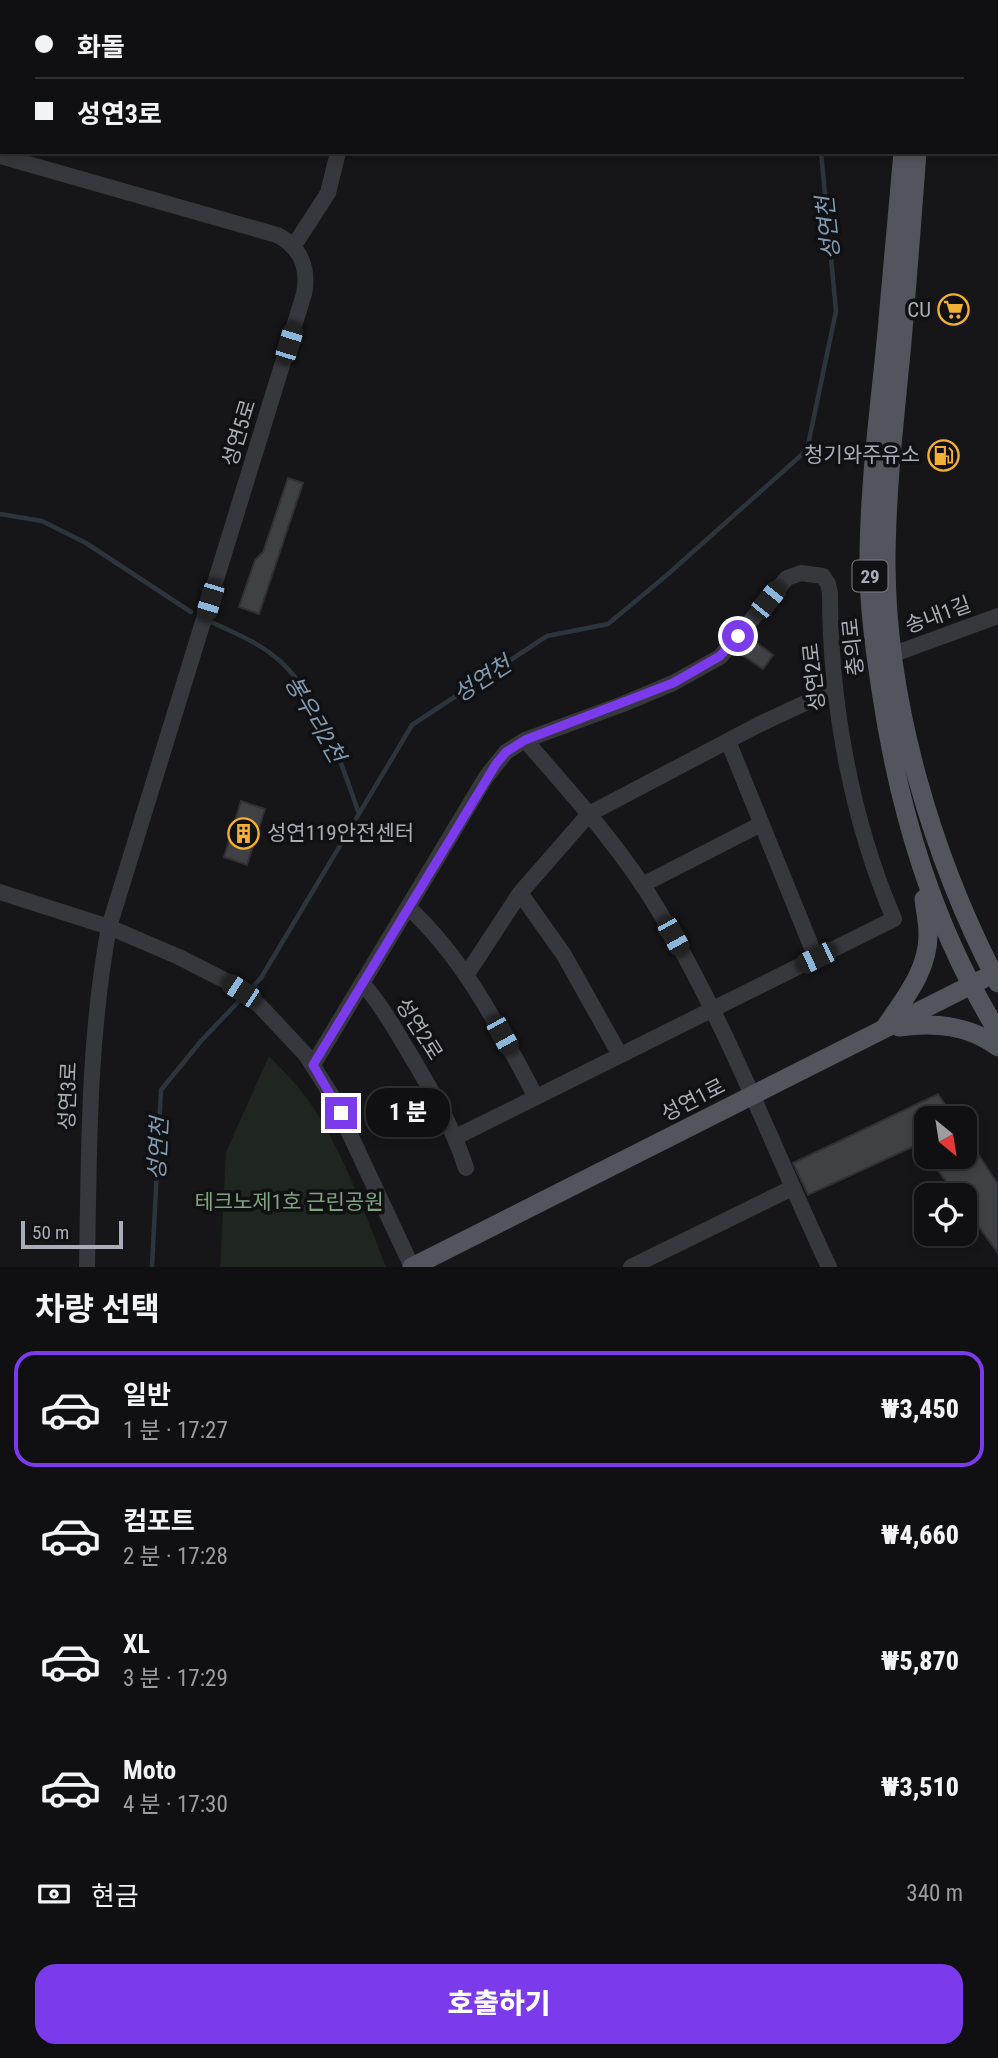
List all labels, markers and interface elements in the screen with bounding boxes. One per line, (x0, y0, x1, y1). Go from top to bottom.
text: 화돌 (77, 32, 125, 62)
text: 성연3로 (77, 99, 162, 129)
water label: 성연천 (811, 192, 845, 261)
supermarket icon: CU (937, 293, 971, 327)
place label: CU (907, 298, 931, 322)
car (273, 320, 306, 366)
street label: 성연5로 (218, 397, 260, 469)
fuel station icon: 청기와주유소 (926, 438, 960, 472)
place label: 청기와주유소 (804, 443, 920, 467)
road number: 29 (852, 561, 888, 592)
car (194, 577, 227, 623)
car (747, 577, 790, 623)
street label: 송내1길 (902, 592, 974, 638)
street label: 충의로 (838, 617, 868, 677)
route start (722, 620, 754, 652)
street label: 성연2로 (798, 642, 830, 712)
water label: 성연천 (448, 649, 519, 708)
water label: 봉우리2천 (279, 671, 352, 770)
building icon: 성연119안전센터 (227, 816, 261, 850)
place label: 성연119안전센터 (267, 821, 414, 845)
car (654, 913, 693, 959)
car (793, 939, 840, 977)
car (218, 971, 265, 1011)
street label: 성연2로 (391, 994, 447, 1064)
car (483, 1012, 522, 1058)
street label: 성연3로 (55, 1061, 81, 1131)
street label: 성연1로 (657, 1074, 729, 1126)
callout: 1 분 (366, 1088, 450, 1138)
route end (325, 1097, 357, 1129)
text: 1 분 (389, 1099, 427, 1126)
north arrow (914, 1106, 976, 1169)
map controls (914, 1106, 977, 1246)
water label: 성연천 (143, 1114, 174, 1181)
button: locate (914, 1183, 977, 1246)
park label: 테크노제1호 근린공원 (194, 1190, 384, 1214)
scale bar (21, 1218, 122, 1250)
text: 50 m (32, 1221, 69, 1244)
text: 차량 선택 (35, 1290, 160, 1328)
icon: car (39, 1378, 102, 1441)
text: 일반 (123, 1380, 171, 1410)
text: ₩3,450 (881, 1394, 959, 1424)
text: 1 분 · 17:27 (123, 1417, 228, 1444)
icon: car (39, 1504, 102, 1567)
text: 컴포트 (123, 1506, 195, 1536)
text: ₩4,660 (881, 1520, 959, 1550)
text: 2 분 · 17:28 (123, 1543, 228, 1570)
text: XL (123, 1629, 150, 1659)
icon: car (39, 1630, 102, 1693)
text: ₩5,870 (881, 1646, 959, 1676)
text: 3 분 · 17:29 (123, 1665, 228, 1692)
text: Moto (123, 1755, 176, 1785)
icon: car (39, 1756, 102, 1819)
text: ₩3,510 (881, 1772, 959, 1802)
text: 4 분 · 17:30 (123, 1791, 228, 1818)
icon: cash (35, 1875, 73, 1913)
text: 340 m (906, 1880, 963, 1907)
text: 현금 (91, 1881, 139, 1911)
button: 호출하기 (35, 1964, 963, 2044)

